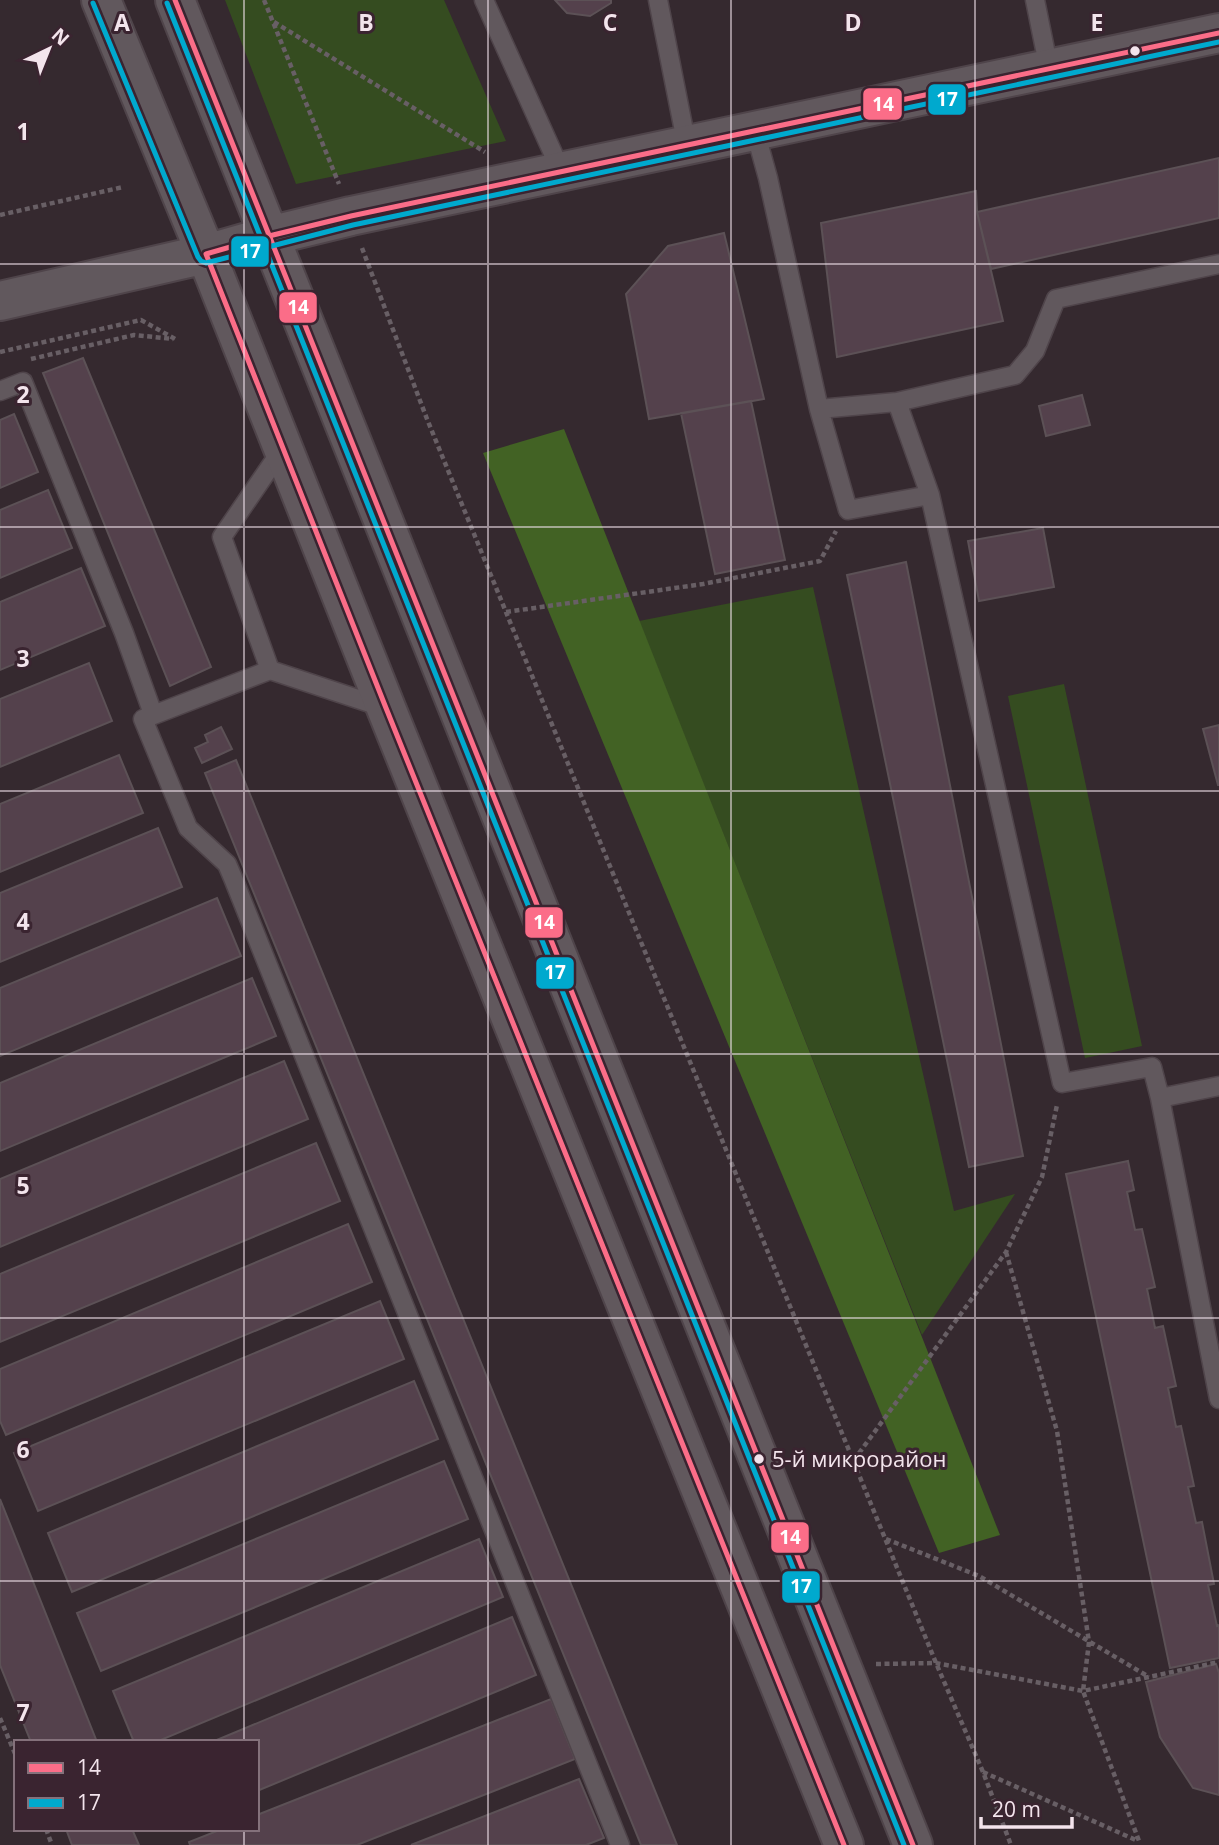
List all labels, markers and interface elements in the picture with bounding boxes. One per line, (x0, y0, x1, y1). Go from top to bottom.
text: A (114, 6, 130, 38)
text: B (358, 6, 374, 38)
text: C (603, 6, 617, 38)
text: D (844, 6, 862, 38)
text: E (1091, 6, 1103, 38)
north arrow (14, 14, 84, 84)
text: N (46, 22, 75, 51)
unlabelled marker (1128, 44, 1142, 58)
line badge: 17 (927, 83, 967, 116)
text: 17 (936, 86, 958, 112)
line badge: 14 (862, 87, 903, 121)
text: 14 (872, 91, 894, 117)
text: 1 (16, 115, 30, 147)
line badge: 17 (230, 235, 270, 268)
text: 17 (239, 238, 261, 264)
line badge: 14 (278, 291, 318, 324)
text: 14 (287, 294, 309, 320)
text: 2 (16, 378, 30, 410)
text: 3 (16, 642, 30, 674)
text: 4 (16, 905, 30, 937)
line badge: 14 (524, 906, 564, 939)
text: 14 (533, 909, 555, 935)
line badge: 17 (535, 956, 575, 990)
text: 17 (544, 959, 566, 985)
text: 5 (16, 1169, 30, 1201)
text: 6 (16, 1433, 30, 1465)
place label: 5-й микрорайон (772, 1443, 946, 1473)
marker: 5-й микрорайон (752, 1452, 766, 1466)
line badge: 14 (770, 1521, 810, 1554)
text: 14 (779, 1524, 801, 1550)
line badge: 17 (781, 1570, 821, 1604)
text: 17 (790, 1573, 812, 1599)
text: 7 (16, 1696, 30, 1728)
legend (14, 1740, 259, 1831)
text: 14 (77, 1753, 101, 1781)
scale bar (981, 1786, 1072, 1830)
text: 17 (77, 1788, 101, 1816)
text: 20 m (992, 1795, 1041, 1823)

